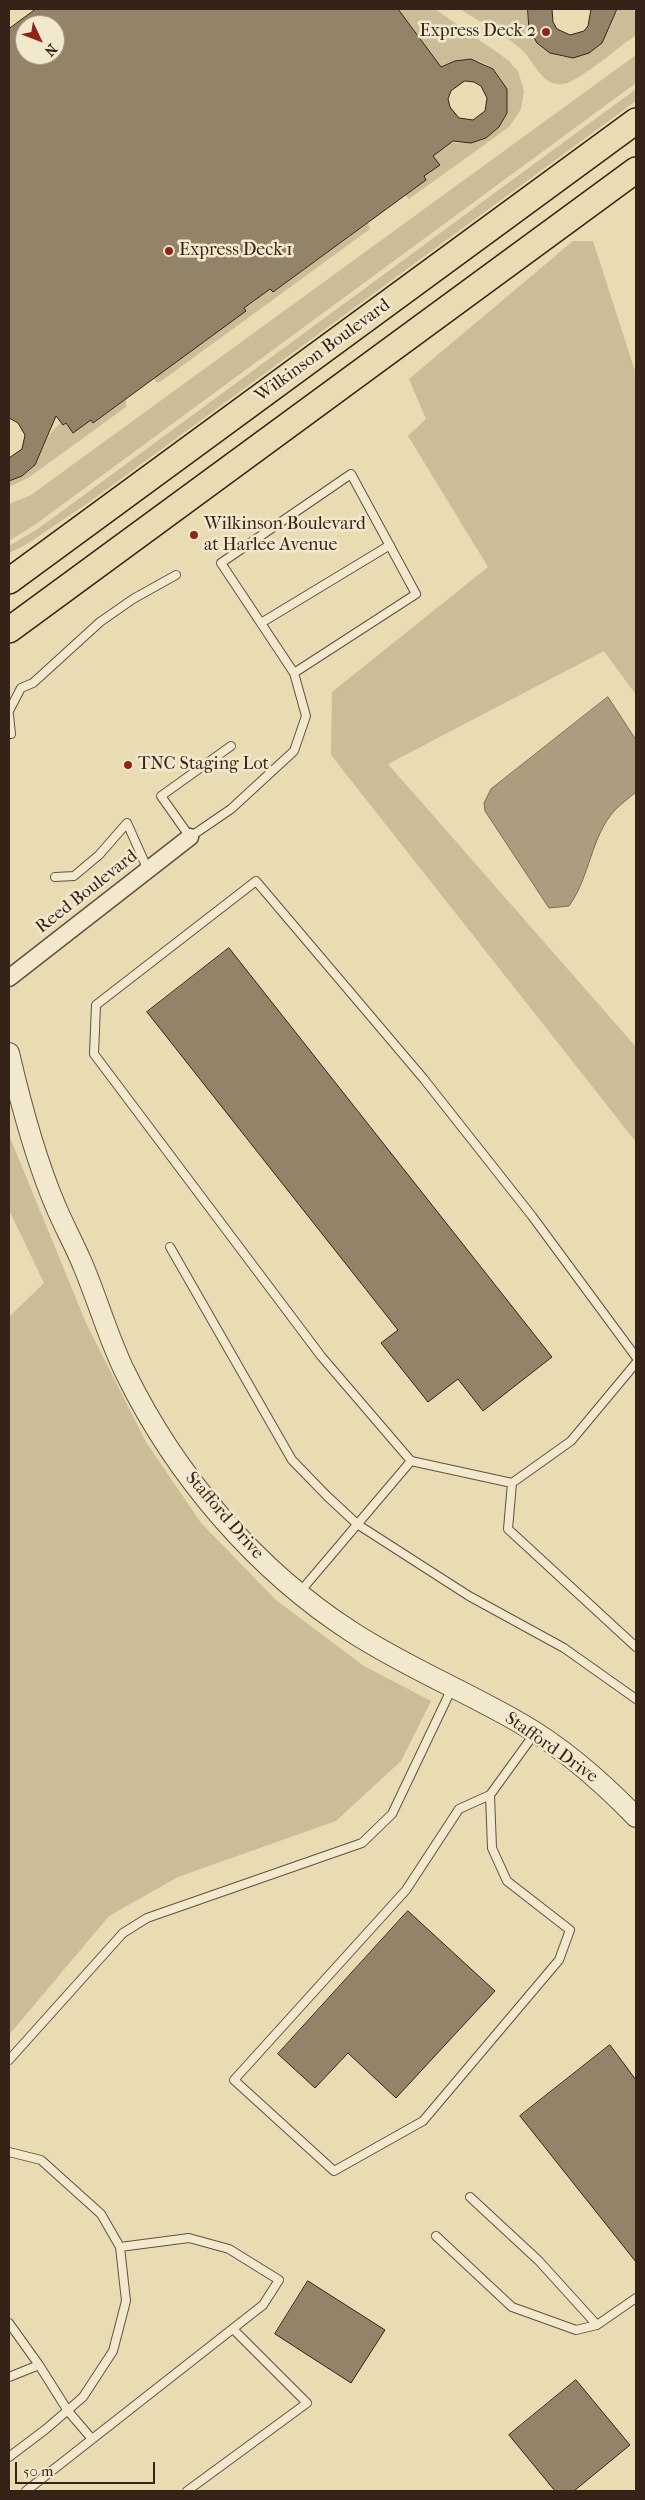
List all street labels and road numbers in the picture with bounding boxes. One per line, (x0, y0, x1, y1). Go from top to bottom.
street label: Wilkinson Boulevard (251, 295, 395, 407)
street label: Reed Boulevard (32, 846, 142, 938)
street label: Stafford Drive (180, 1468, 268, 1564)
street label: Stafford Drive (500, 1708, 602, 1788)

